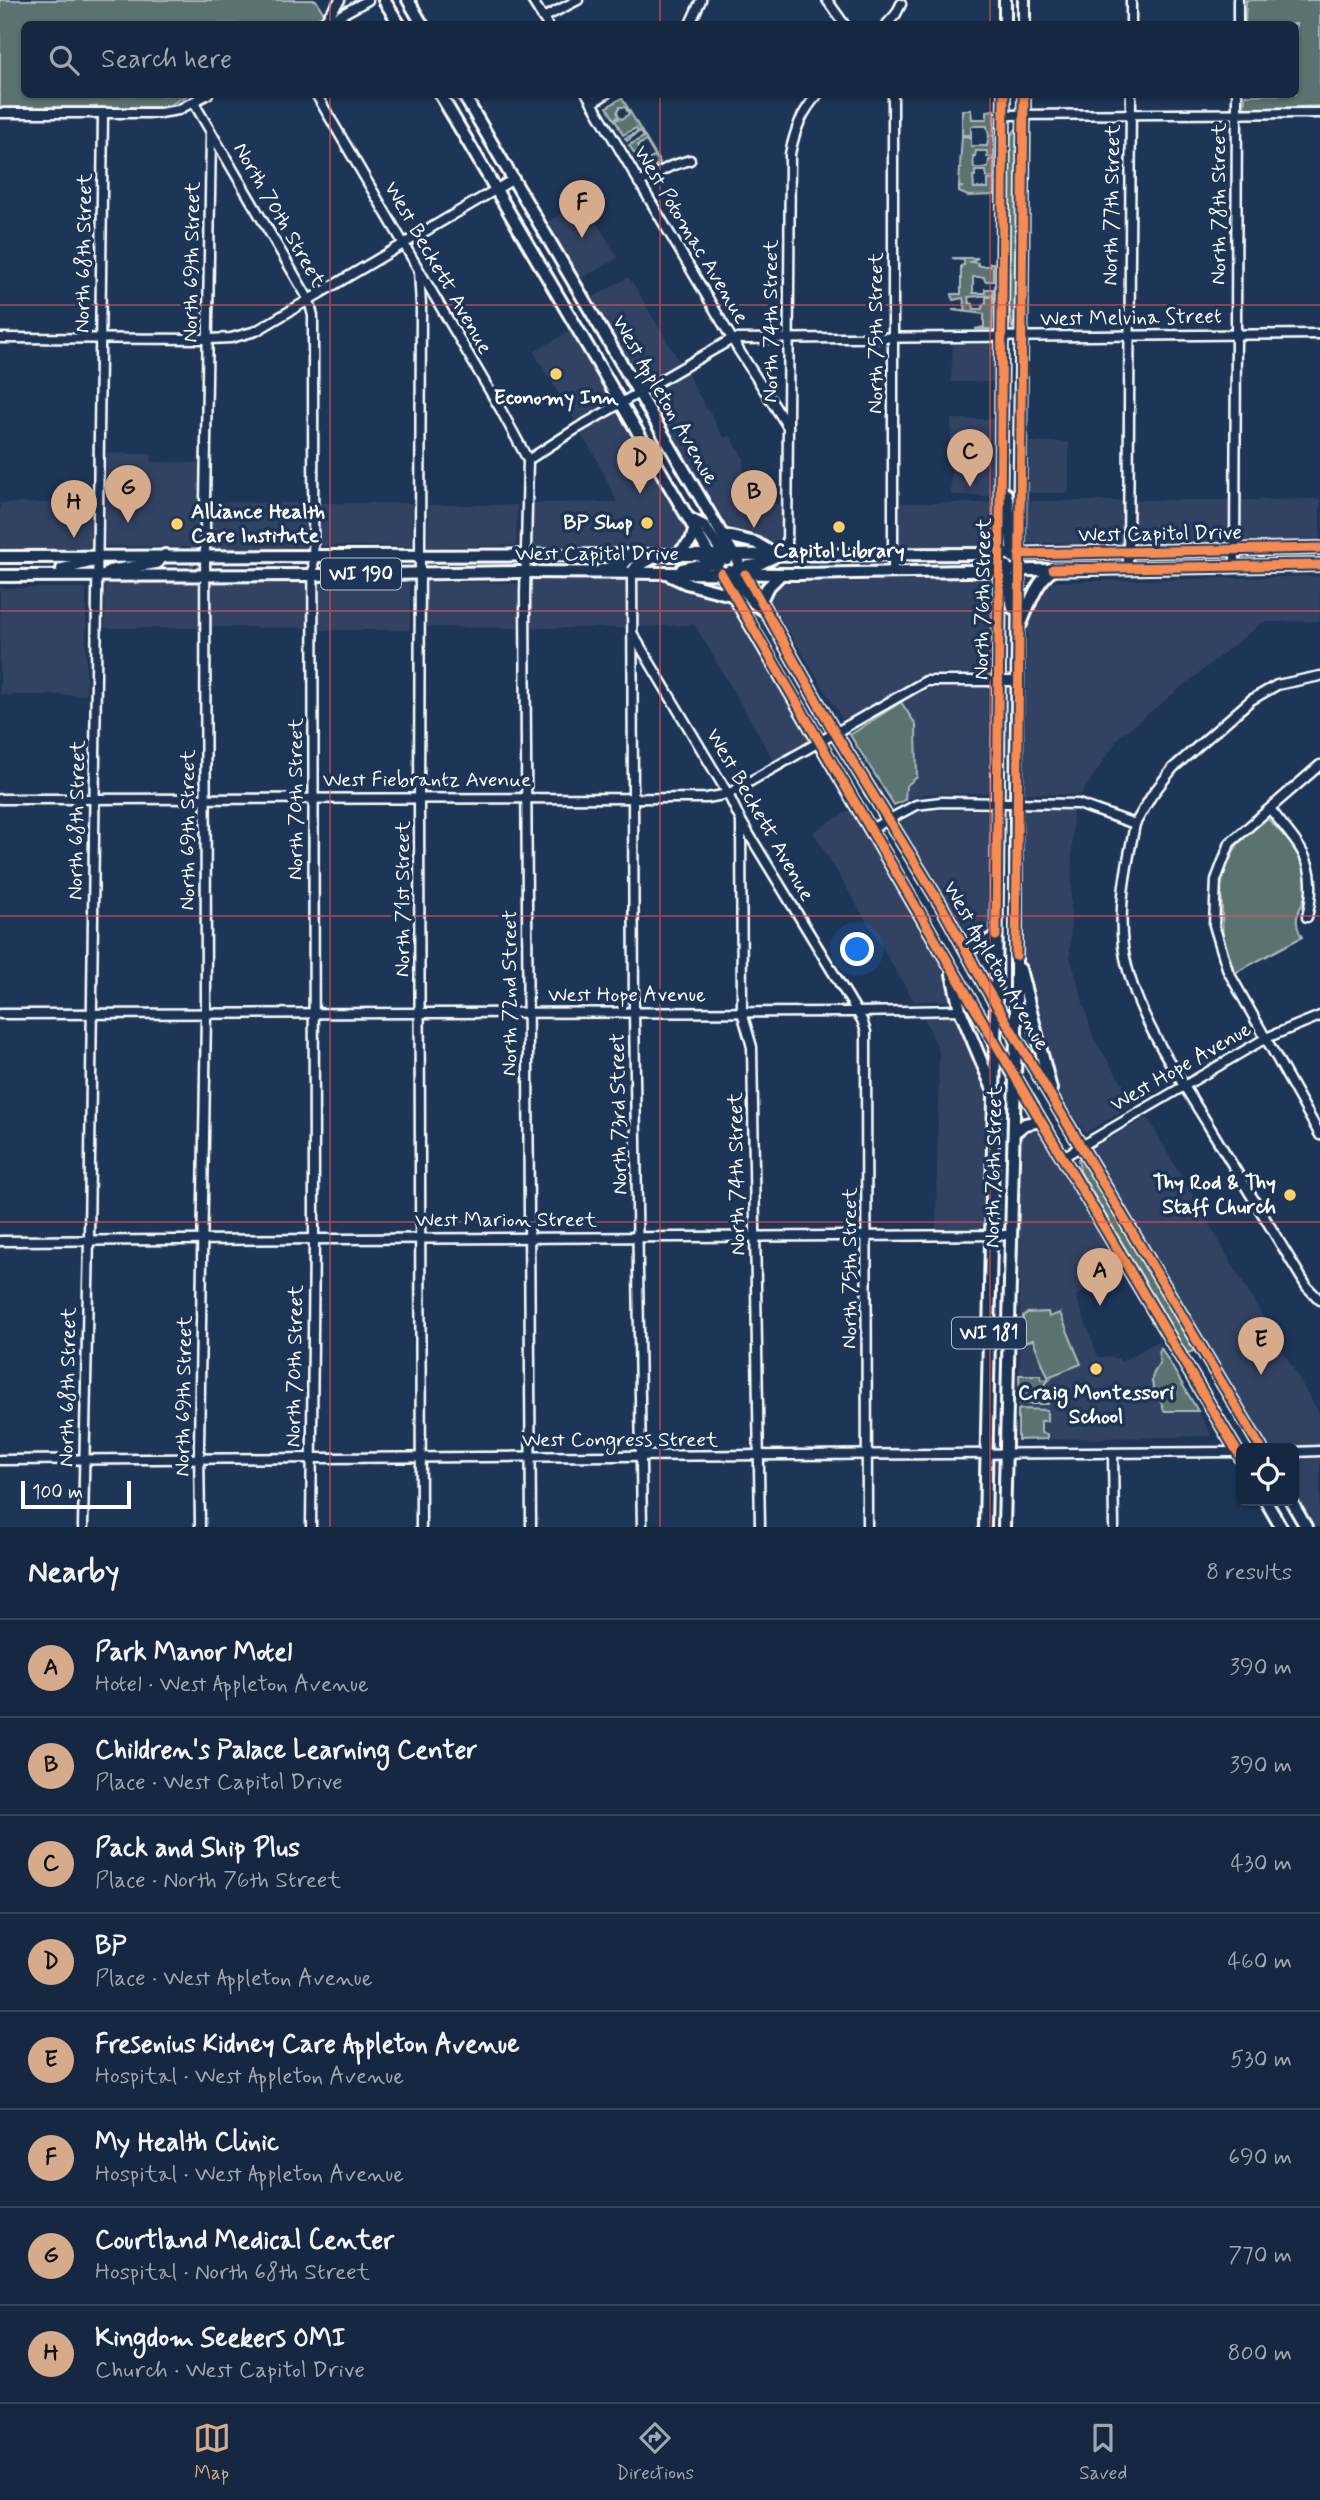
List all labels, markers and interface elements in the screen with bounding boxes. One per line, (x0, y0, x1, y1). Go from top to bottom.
search box (21, 21, 1299, 98)
icon: search (45, 41, 83, 79)
text: Search here (101, 43, 232, 77)
street label: North 78th Street (1205, 122, 1233, 285)
street label: North 77th Street (1097, 124, 1127, 286)
street label: North 70th Street (226, 138, 332, 293)
street label: West Potomac Avenue (627, 141, 755, 329)
street label: North 68th Street (69, 172, 99, 333)
street label: West Beckett Avenue (377, 177, 499, 359)
pin: F (559, 180, 605, 238)
street label: North 69th Street (177, 181, 207, 343)
street label: North 74th Street (757, 239, 785, 403)
street label: North 75th Street (862, 251, 890, 414)
street label: West Melvina Street (1040, 302, 1222, 334)
street label: West Appleton Avenue (604, 310, 725, 490)
marker: Economy Inn (548, 366, 564, 382)
place label: Economy Inn (493, 384, 619, 412)
pin: C (947, 429, 993, 487)
pin: D (617, 436, 663, 494)
pin: G (105, 465, 151, 523)
pin: B (731, 470, 777, 528)
pin: H (51, 480, 97, 538)
place label: Alliance Health Care Institute (191, 498, 326, 550)
place label: BP Shop (563, 509, 633, 537)
marker: BP Shop (639, 515, 655, 531)
marker: Alliance Health Care Institute (169, 516, 185, 532)
street label: North 76th Street (968, 517, 998, 680)
marker: Capitol Library (831, 519, 847, 535)
street label: West Capitol Drive (1078, 519, 1242, 549)
place label: Capitol Library (773, 537, 905, 565)
street label: West Capitol Drive (515, 540, 679, 568)
road number: WI 190 (321, 558, 401, 590)
street label: North 70th Street (282, 717, 310, 880)
street label: West Beckett Avenue (699, 724, 821, 906)
street label: North 68th Street (62, 739, 92, 900)
street label: North 69th Street (174, 749, 202, 911)
street label: West Fiebrantz Avenue (323, 766, 531, 794)
street label: North 71st Street (389, 820, 417, 977)
street label: West Appleton Avenue (935, 876, 1056, 1056)
street label: North 72nd Street (496, 910, 524, 1076)
your location (840, 932, 874, 966)
street label: West Hope Avenue (548, 981, 706, 1009)
street label: West Hope Avenue (1106, 1015, 1257, 1119)
street label: North 73rd Street (604, 1033, 634, 1195)
street label: North 76th Street (979, 1085, 1009, 1248)
street label: North 74th Street (722, 1091, 752, 1256)
place label: Thy Rod & Thy Staff Church (1153, 1169, 1276, 1221)
street label: North 75th Street (836, 1186, 864, 1349)
marker: Thy Rod & Thy Staff Church (1282, 1187, 1298, 1203)
street label: West Marion Street (415, 1206, 598, 1234)
pin: A (1077, 1248, 1123, 1306)
street label: North 70th Street (280, 1284, 310, 1448)
street label: North 68th Street (53, 1306, 83, 1467)
street label: North 69th Street (169, 1315, 199, 1477)
road number: WI 181 (952, 1317, 1026, 1348)
pin: E (1238, 1317, 1284, 1375)
marker: Craig Montessori School (1088, 1361, 1104, 1377)
place label: Craig Montessori School (1018, 1379, 1174, 1431)
street label: West Congress Street (522, 1426, 719, 1455)
map controls (1236, 1443, 1299, 1506)
button: locate (1236, 1443, 1299, 1506)
scale bar (21, 1478, 131, 1510)
text: 100 m (32, 1480, 83, 1505)
text: Nearby (28, 1553, 119, 1592)
text: 8 results (1206, 1558, 1292, 1588)
text: Park Manor Motel (95, 1636, 292, 1670)
text: A (43, 1653, 59, 1683)
text: 390 m (1230, 1653, 1292, 1683)
text: Hotel · West Appleton Avenue (95, 1670, 369, 1700)
text: Children's Palace Learning Center (95, 1734, 478, 1768)
text: B (44, 1751, 58, 1781)
text: 390 m (1230, 1751, 1292, 1781)
text: Place · West Capitol Drive (95, 1768, 343, 1798)
text: Pack and Ship Plus (95, 1832, 300, 1866)
text: C (43, 1849, 59, 1879)
text: 430 m (1231, 1849, 1292, 1879)
text: Place · North 76th Street (95, 1866, 341, 1896)
text: BP (95, 1930, 126, 1964)
text: D (43, 1947, 59, 1977)
text: 460 m (1228, 1947, 1292, 1977)
text: Place · West Appleton Avenue (95, 1964, 373, 1994)
text: Fresenius Kidney Care Appleton Avenue (95, 2028, 519, 2062)
text: E (44, 2045, 58, 2075)
text: 530 m (1230, 2045, 1292, 2075)
text: Hospital · West Appleton Avenue (95, 2062, 404, 2092)
text: My Health Clinic (95, 2126, 279, 2160)
text: F (45, 2143, 57, 2173)
text: 690 m (1228, 2143, 1292, 2173)
text: Hospital · West Appleton Avenue (95, 2160, 404, 2190)
text: Courtland Medical Center (95, 2224, 394, 2258)
text: G (43, 2241, 59, 2271)
text: 770 m (1228, 2241, 1292, 2271)
text: Hospital · North 68th Street (95, 2258, 370, 2288)
text: Kingdom Seekers OMI (95, 2322, 345, 2356)
text: H (43, 2339, 59, 2369)
text: 800 m (1228, 2339, 1292, 2369)
text: Church · West Capitol Drive (95, 2356, 365, 2386)
tab: Map (193, 2419, 231, 2486)
tab: Directions (616, 2419, 694, 2486)
tab: Saved (1079, 2419, 1127, 2486)

